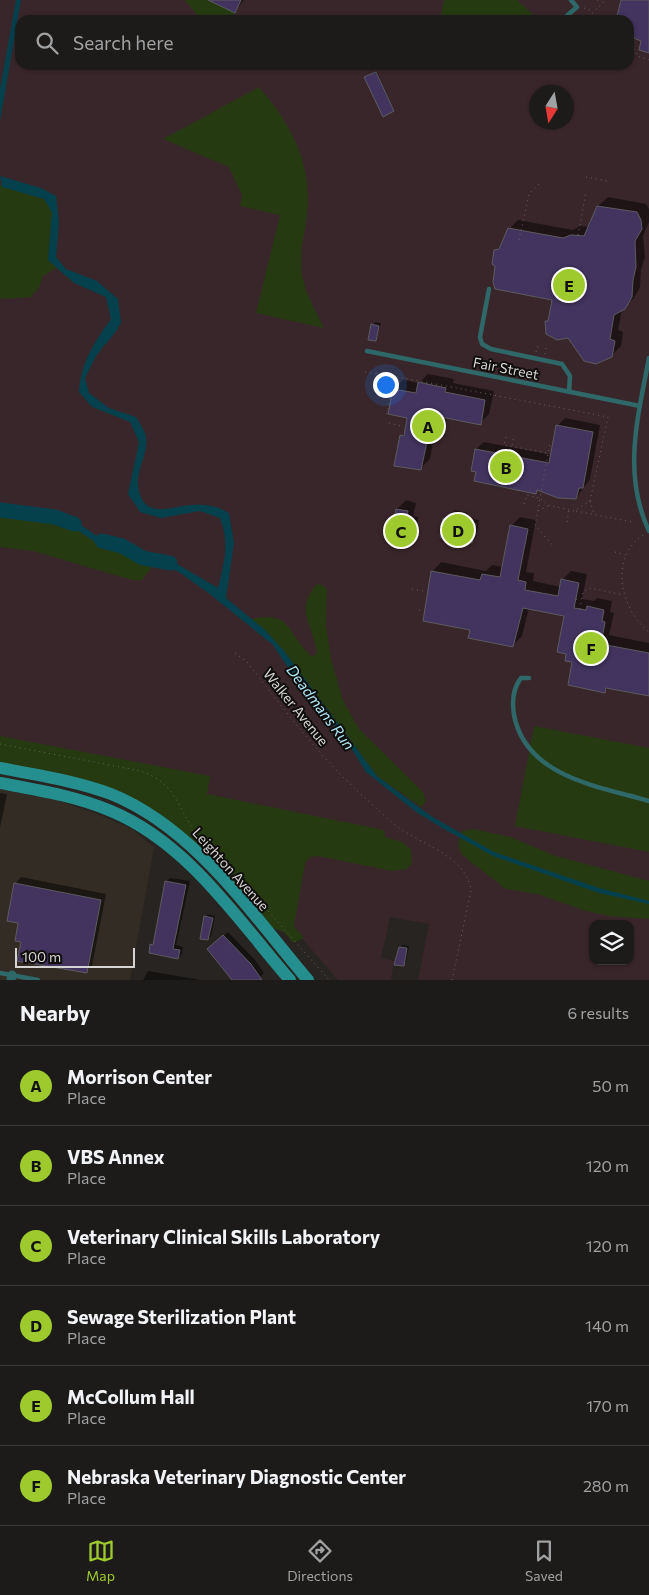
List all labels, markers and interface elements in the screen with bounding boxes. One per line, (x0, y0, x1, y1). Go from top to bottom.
search box (15, 15, 634, 70)
icon: search (33, 29, 61, 57)
text: Search here (73, 31, 173, 54)
north arrow (529, 85, 574, 130)
pin: E (553, 266, 585, 304)
street label: Fair Street (472, 353, 541, 383)
your location (373, 372, 399, 398)
pin: A (412, 407, 444, 445)
pin: B (490, 448, 522, 486)
pin: D (442, 511, 474, 549)
pin: C (385, 512, 417, 550)
pin: F (575, 629, 607, 667)
water label: Deadmans Run (283, 661, 359, 753)
street label: Walker Avenue (260, 665, 332, 749)
street label: Leighton Avenue (189, 824, 273, 914)
map controls (589, 920, 634, 965)
button: layers (589, 920, 634, 965)
scale bar (15, 945, 135, 968)
text: 100 m (22, 948, 61, 965)
text: Nearby (20, 1000, 90, 1025)
text: 6 results (568, 1003, 629, 1022)
text: Morrison Center (67, 1065, 212, 1088)
text: A (30, 1076, 42, 1095)
text: 50 m (592, 1076, 629, 1095)
text: Place (67, 1088, 106, 1107)
text: VBS Annex (67, 1145, 165, 1168)
text: B (31, 1156, 41, 1175)
text: 120 m (586, 1156, 629, 1175)
text: Place (67, 1168, 106, 1187)
text: Veterinary Clinical Skills Laboratory (67, 1225, 380, 1248)
text: C (31, 1236, 41, 1255)
text: 120 m (586, 1236, 629, 1255)
text: Place (67, 1248, 106, 1267)
text: Sewage Sterilization Plant (67, 1305, 296, 1328)
text: D (30, 1316, 42, 1335)
text: 140 m (585, 1316, 629, 1335)
text: Place (67, 1328, 106, 1347)
text: McCollum Hall (67, 1385, 195, 1408)
text: E (31, 1396, 41, 1415)
text: 170 m (586, 1396, 629, 1415)
text: Place (67, 1408, 106, 1427)
text: Nebraska Veterinary Diagnostic Center (67, 1465, 406, 1488)
text: F (31, 1476, 41, 1495)
text: 280 m (583, 1476, 629, 1495)
text: Place (67, 1488, 106, 1507)
tab: Map (86, 1537, 115, 1584)
tab: Directions (287, 1537, 353, 1584)
tab: Saved (525, 1537, 563, 1584)

